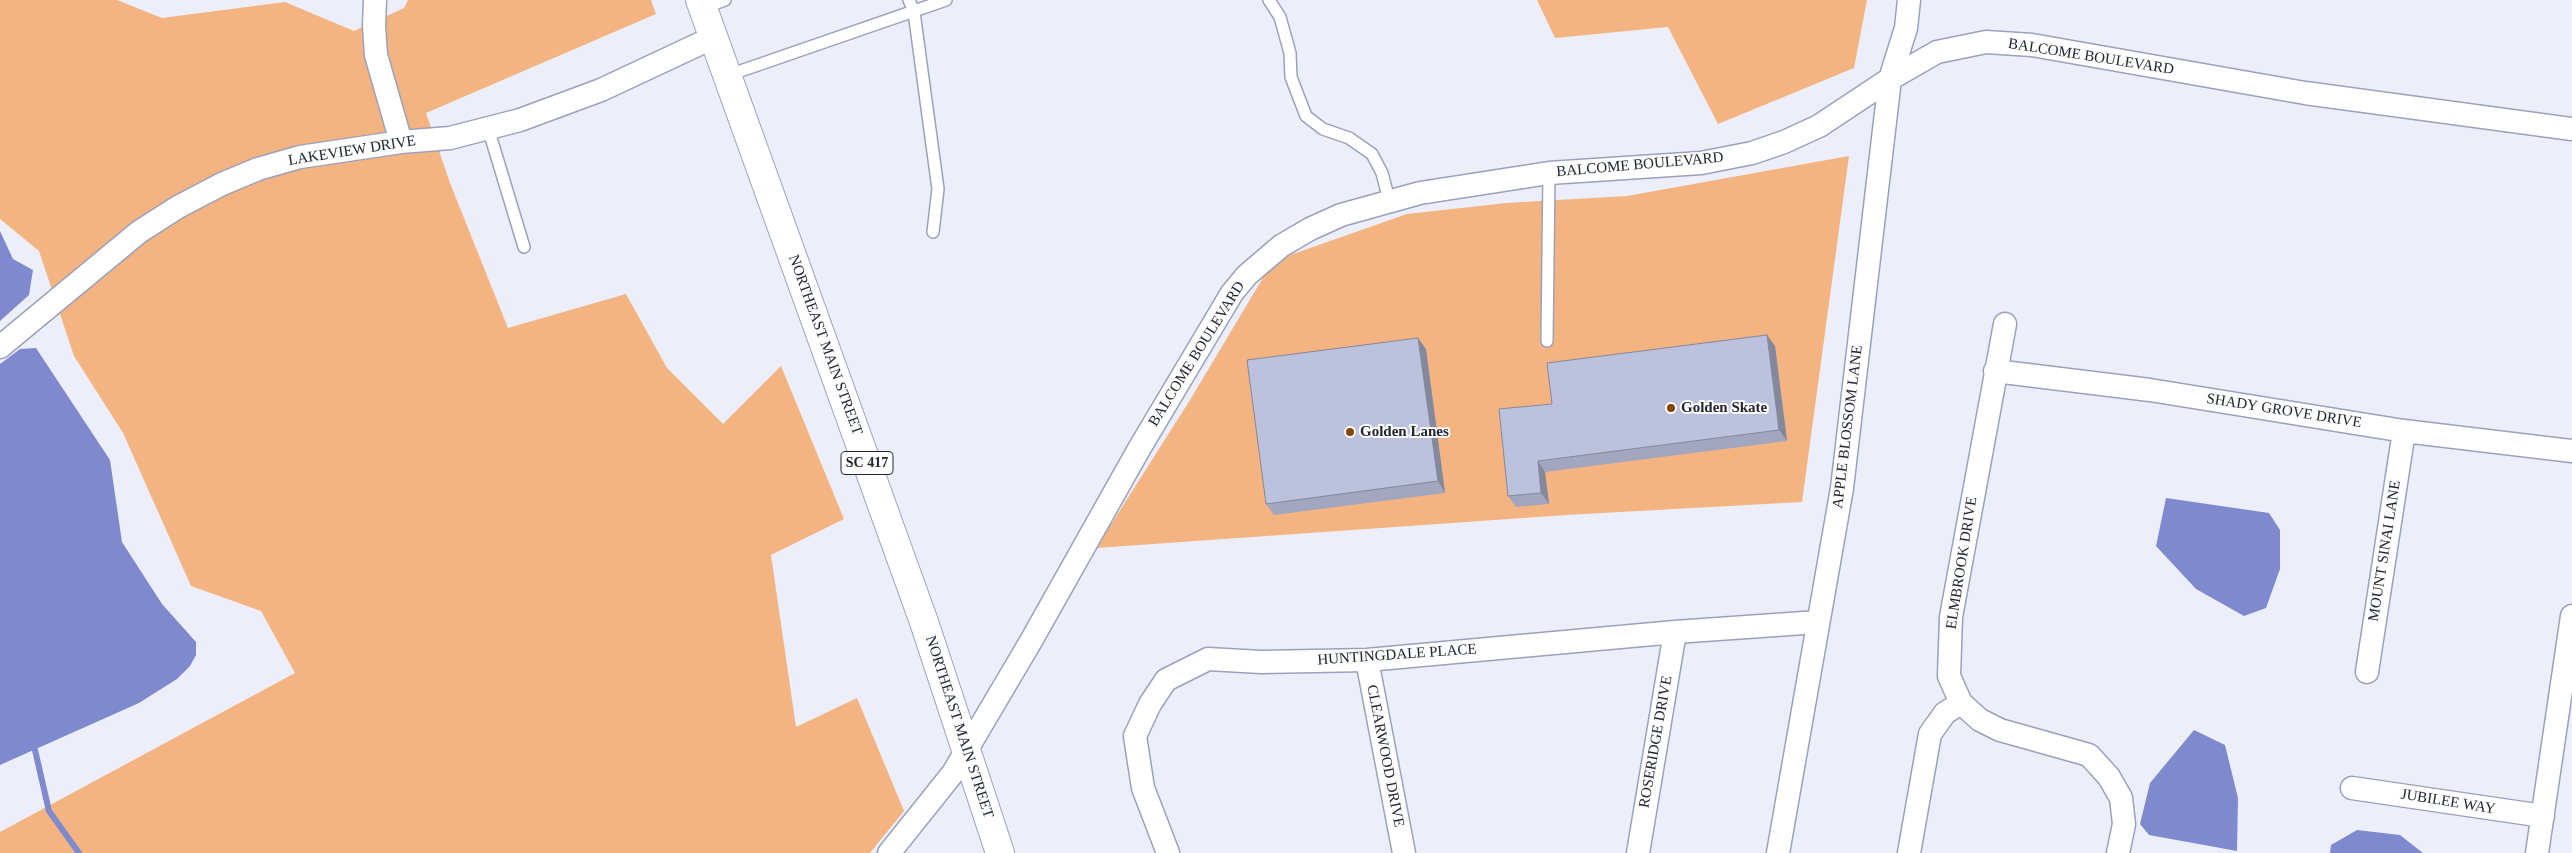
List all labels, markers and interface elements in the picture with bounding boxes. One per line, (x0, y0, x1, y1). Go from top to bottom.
street label: BALCOME BOULEVARD (2007, 35, 2175, 79)
street label: LAKEVIEW DRIVE (287, 132, 417, 170)
street label: BALCOME BOULEVARD (1556, 149, 1724, 181)
street label: NORTHEAST MAIN STREET (784, 252, 866, 438)
street label: BALCOME BOULEVARD (1145, 278, 1249, 430)
street label: APPLE BLOSSOM LANE (1829, 344, 1867, 510)
street label: SHADY GROVE DRIVE (2205, 390, 2363, 432)
place label: Golden Skate (1681, 399, 1767, 417)
marker: Golden Skate (1665, 402, 1677, 414)
place label: Golden Lanes (1360, 423, 1449, 441)
marker: Golden Lanes (1344, 426, 1356, 438)
road number: SC 417 (841, 452, 893, 474)
street label: MOUNT SINAI LANE (2365, 479, 2405, 623)
street label: ELMBROOK DRIVE (1943, 496, 1981, 630)
street label: NORTHEAST MAIN STREET (921, 634, 997, 820)
street label: HUNTINGDALE PLACE (1317, 640, 1477, 670)
street label: ROSERIDGE DRIVE (1636, 675, 1676, 809)
street label: CLEARWOOD DRIVE (1362, 683, 1408, 829)
street label: JUBILEE WAY (2399, 786, 2497, 818)

